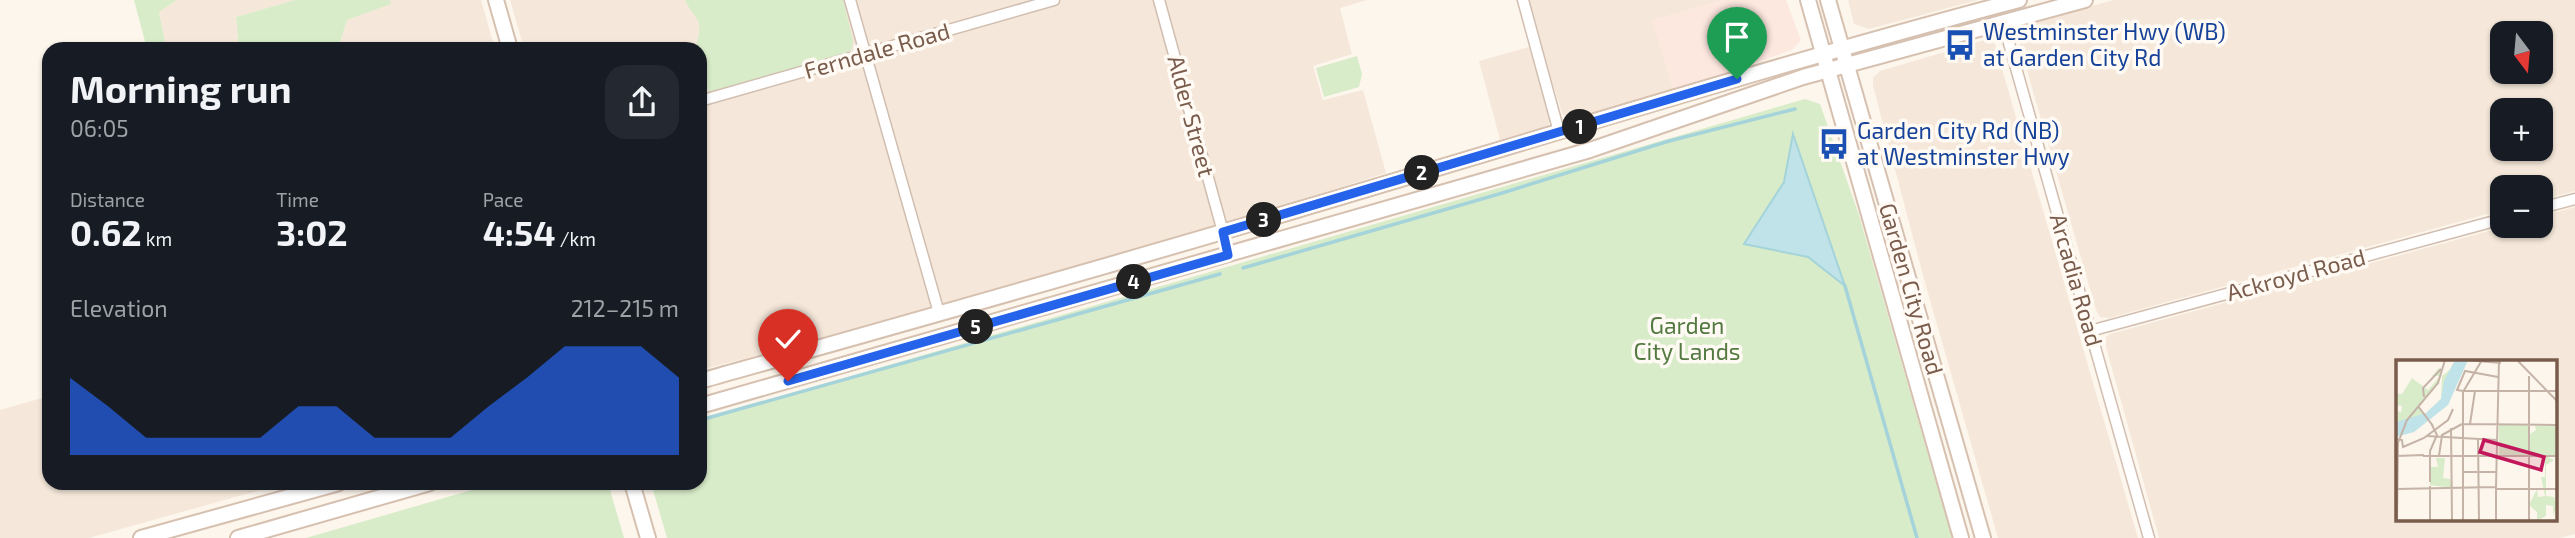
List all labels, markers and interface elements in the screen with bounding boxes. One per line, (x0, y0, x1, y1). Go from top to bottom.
pin (1707, 7, 1767, 79)
street label: Ferndale Road (801, 16, 953, 84)
place label: Westminster Hwy (WB) at Garden City Rd (1983, 17, 2226, 71)
icon: arrive (1718, 18, 1756, 56)
north arrow (2490, 21, 2553, 84)
map controls (2490, 21, 2553, 238)
bus stop icon: Westminster Hwy (WB) at Garden City Rd (1943, 28, 1977, 62)
street label: Alder Street (1162, 52, 1222, 180)
text: Morning run (70, 65, 291, 111)
button: share (605, 65, 679, 139)
button: + (2490, 98, 2553, 161)
pin: 1 (1562, 110, 1598, 144)
text: 06:05 (70, 114, 129, 142)
text: 1 (1575, 115, 1584, 138)
place label: Garden City Rd (NB) at Westminster Hwy (1857, 116, 2070, 170)
bus stop icon: Garden City Rd (NB) at Westminster Hwy (1817, 127, 1851, 161)
pin: 2 (1404, 156, 1440, 190)
text: 2 (1416, 161, 1427, 184)
button: − (2490, 175, 2553, 238)
text: Distance (70, 188, 145, 211)
text: Time (276, 188, 319, 211)
text: Pace (483, 188, 524, 211)
street label: Garden City Road (1874, 200, 1950, 378)
pin: 3 (1246, 202, 1282, 238)
text: 3 (1258, 208, 1269, 231)
street label: Arcadia Road (2045, 210, 2109, 349)
text: 0.62 (70, 211, 142, 253)
text: 3:02 (276, 211, 348, 253)
text: 4:54 (483, 211, 556, 253)
text: km (142, 227, 172, 250)
text: /km (556, 227, 596, 250)
street label: Ackroyd Road (2223, 242, 2368, 306)
pin: 4 (1116, 264, 1152, 300)
text: 4 (1127, 270, 1140, 293)
text: Elevation (70, 294, 168, 322)
text: 212–215 m (571, 294, 679, 322)
pin (758, 309, 818, 381)
pin: 5 (958, 310, 993, 344)
park label: Garden City Lands (1633, 311, 1741, 365)
text: 5 (970, 315, 981, 338)
icon: check (769, 320, 807, 358)
inset map (2396, 360, 2558, 520)

